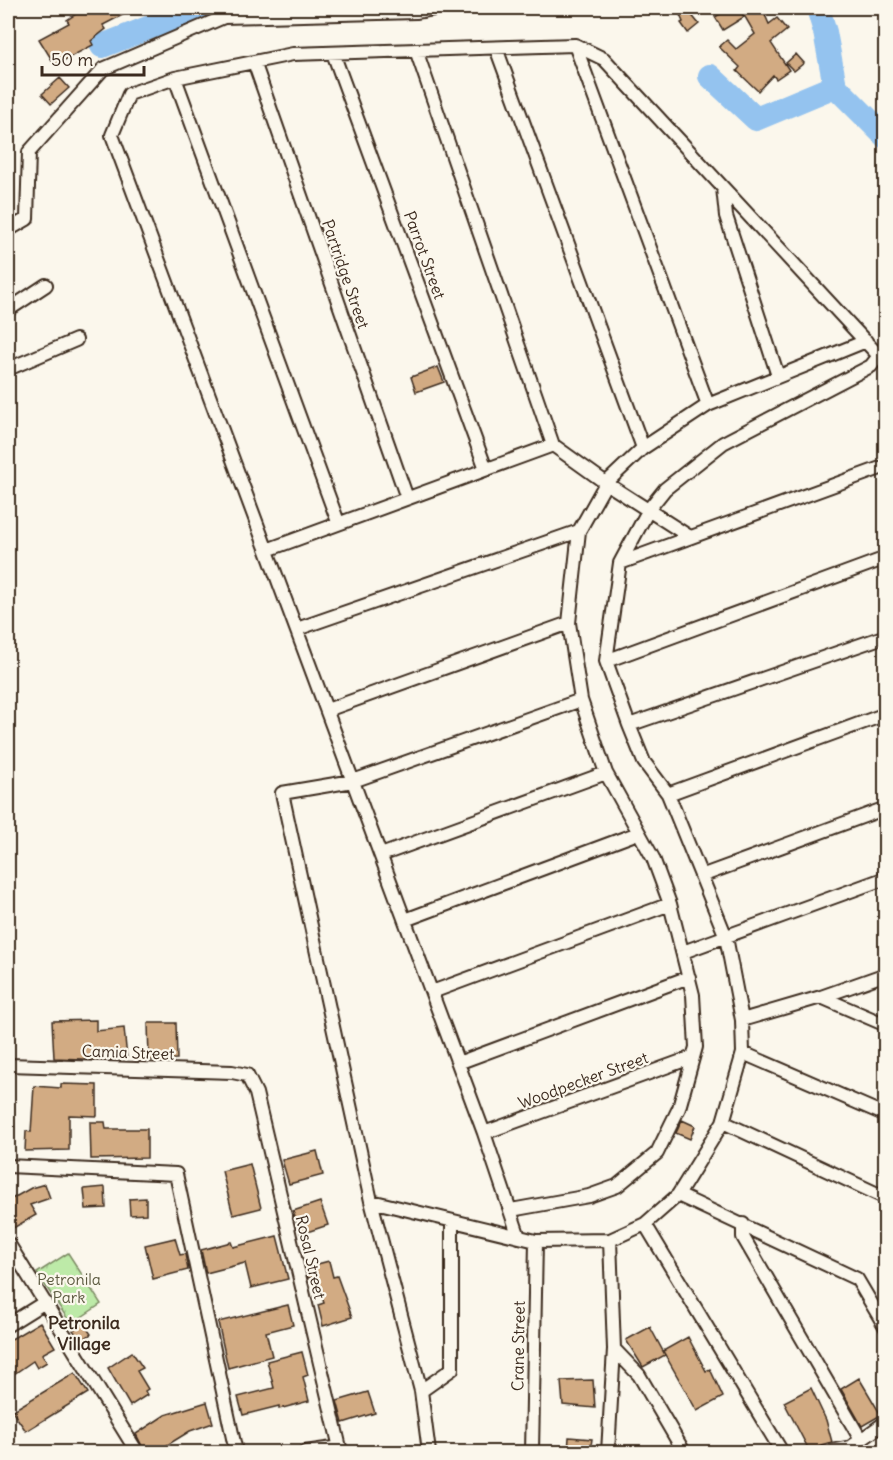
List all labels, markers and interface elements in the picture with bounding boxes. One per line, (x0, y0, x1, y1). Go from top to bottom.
scale bar (42, 39, 144, 77)
text: 50 m (51, 48, 93, 71)
street label: Parrot Street (400, 208, 450, 302)
street label: Partridge Street (318, 217, 374, 332)
street label: Camia Street (81, 1040, 175, 1064)
street label: Woodpecker Street (515, 1047, 651, 1113)
street label: Rosal Street (292, 1213, 331, 1302)
park label: Petronila Park (37, 1269, 101, 1307)
street label: Crane Street (507, 1300, 529, 1391)
district label: Petronila Village (48, 1311, 120, 1355)

